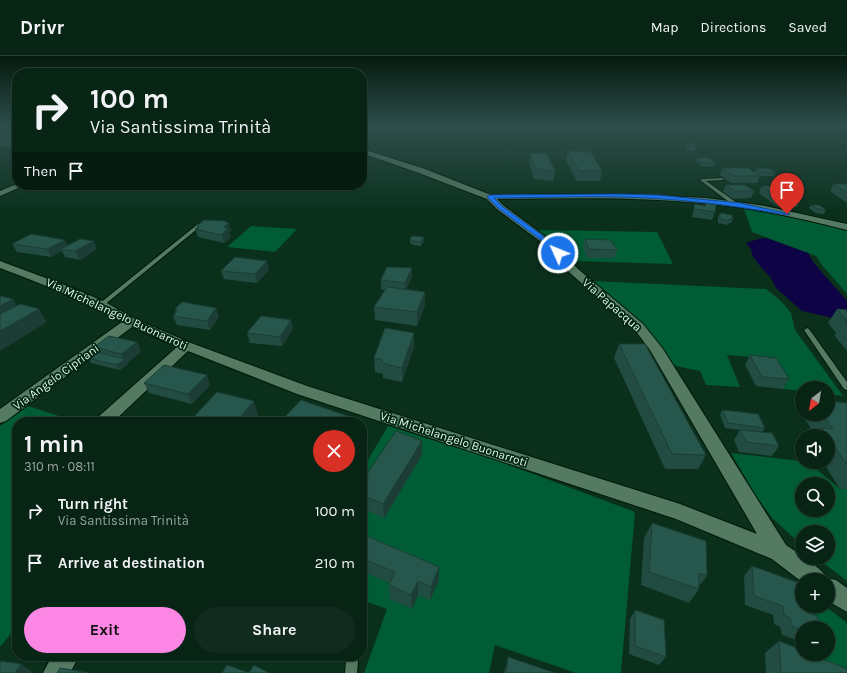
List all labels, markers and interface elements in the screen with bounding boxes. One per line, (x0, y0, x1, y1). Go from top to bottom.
text: Drivr (20, 17, 64, 39)
text: Map (651, 19, 679, 36)
text: Directions (701, 19, 766, 36)
text: Saved (788, 19, 827, 36)
text: 100 m (90, 82, 169, 115)
icon: right (24, 84, 76, 136)
text: Via Santissima Trinità (90, 116, 271, 138)
icon: arrive (65, 160, 87, 182)
text: Then (24, 162, 57, 180)
pin (770, 173, 804, 214)
icon: arrive (776, 179, 798, 201)
position arrow (537, 232, 579, 274)
street label: Via Michelangelo Buonarroti (44, 275, 190, 353)
street label: Via Papacqua (580, 276, 644, 334)
street label: Via Angelo Cipriani (10, 341, 102, 413)
north arrow (795, 381, 835, 421)
map controls (795, 381, 835, 661)
street label: Via Michelangelo Buonarroti (378, 408, 530, 470)
button: sound (795, 429, 835, 469)
text: 1 min (24, 430, 84, 458)
button: close (313, 430, 355, 472)
text: 310 m · 08:11 (24, 459, 95, 474)
button: search (795, 477, 835, 517)
text: Turn right (58, 495, 128, 513)
icon: right (24, 500, 46, 522)
text: 100 m (315, 502, 355, 520)
text: Via Santissima Trinità (58, 513, 189, 528)
button: layers (795, 525, 835, 565)
icon: arrive (24, 552, 46, 574)
text: Arrive at destination (58, 554, 205, 572)
text: 210 m (315, 554, 355, 572)
button: + (795, 573, 835, 613)
button: Exit (24, 607, 186, 653)
button: Share (194, 607, 355, 653)
button: − (795, 621, 835, 661)

